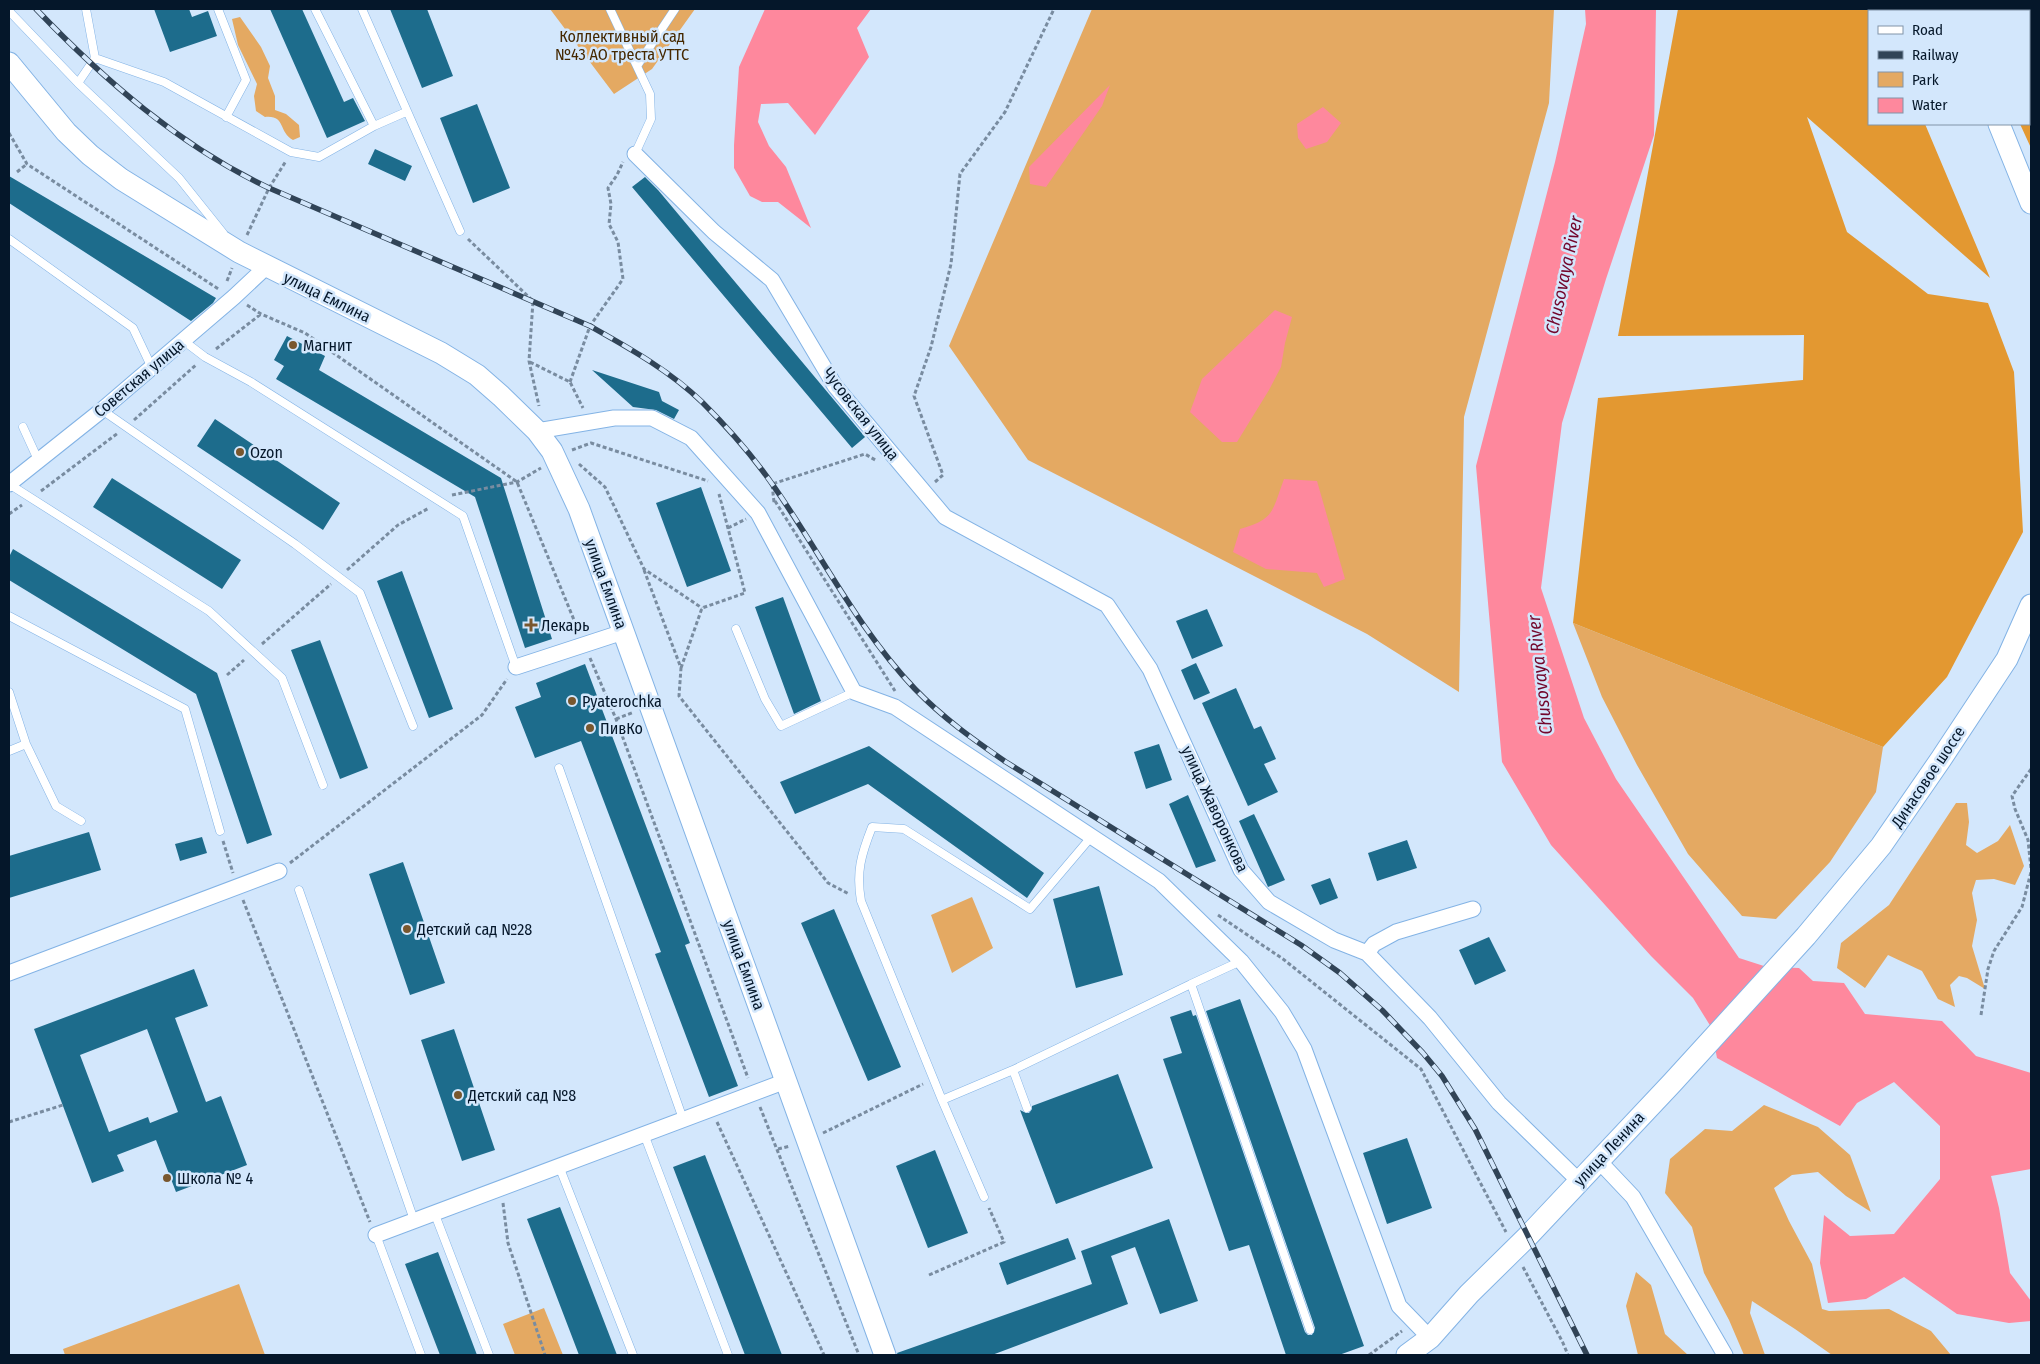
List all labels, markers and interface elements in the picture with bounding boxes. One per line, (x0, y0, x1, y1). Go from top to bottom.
legend (1868, 10, 2030, 125)
text: Road (1912, 21, 1943, 39)
park label: Коллективный сад №43 АО треста УТТС (555, 27, 689, 64)
text: Railway (1912, 46, 1959, 64)
text: Park (1912, 71, 1939, 89)
text: Water (1912, 96, 1948, 114)
water label: Chusovaya River (1541, 213, 1587, 336)
street label: улица Емлина (280, 268, 374, 326)
street label: Советская улица (90, 335, 188, 421)
place label: Магнит (303, 336, 353, 355)
marker: Магнит (287, 339, 299, 351)
street label: Чусовская улица (819, 364, 903, 464)
place label: Ozon (250, 443, 283, 462)
marker: Ozon (234, 446, 246, 458)
street label: улица Емлина (581, 536, 631, 632)
water label: Chusovaya River (1523, 613, 1557, 736)
place label: Лекарь (541, 616, 589, 635)
marker: Лекарь (525, 619, 537, 631)
place label: Pyaterochka (582, 692, 662, 711)
marker: Pyaterochka (566, 695, 578, 707)
place label: ПивКо (600, 719, 643, 738)
marker: ПивКо (584, 722, 596, 734)
street label: Динасовое шоссе (1887, 723, 1969, 832)
street label: улица Жаворонкова (1177, 743, 1253, 875)
street label: улица Емлина (719, 917, 769, 1013)
place label: Детский сад №28 (416, 920, 532, 939)
marker: Детский сад №28 (401, 923, 413, 935)
place label: Детский сад №8 (467, 1086, 576, 1105)
marker: Детский сад №8 (452, 1089, 464, 1101)
street label: улица Ленина (1570, 1108, 1648, 1190)
place label: Школа № 4 (177, 1169, 253, 1188)
marker: Школа № 4 (161, 1172, 173, 1184)

